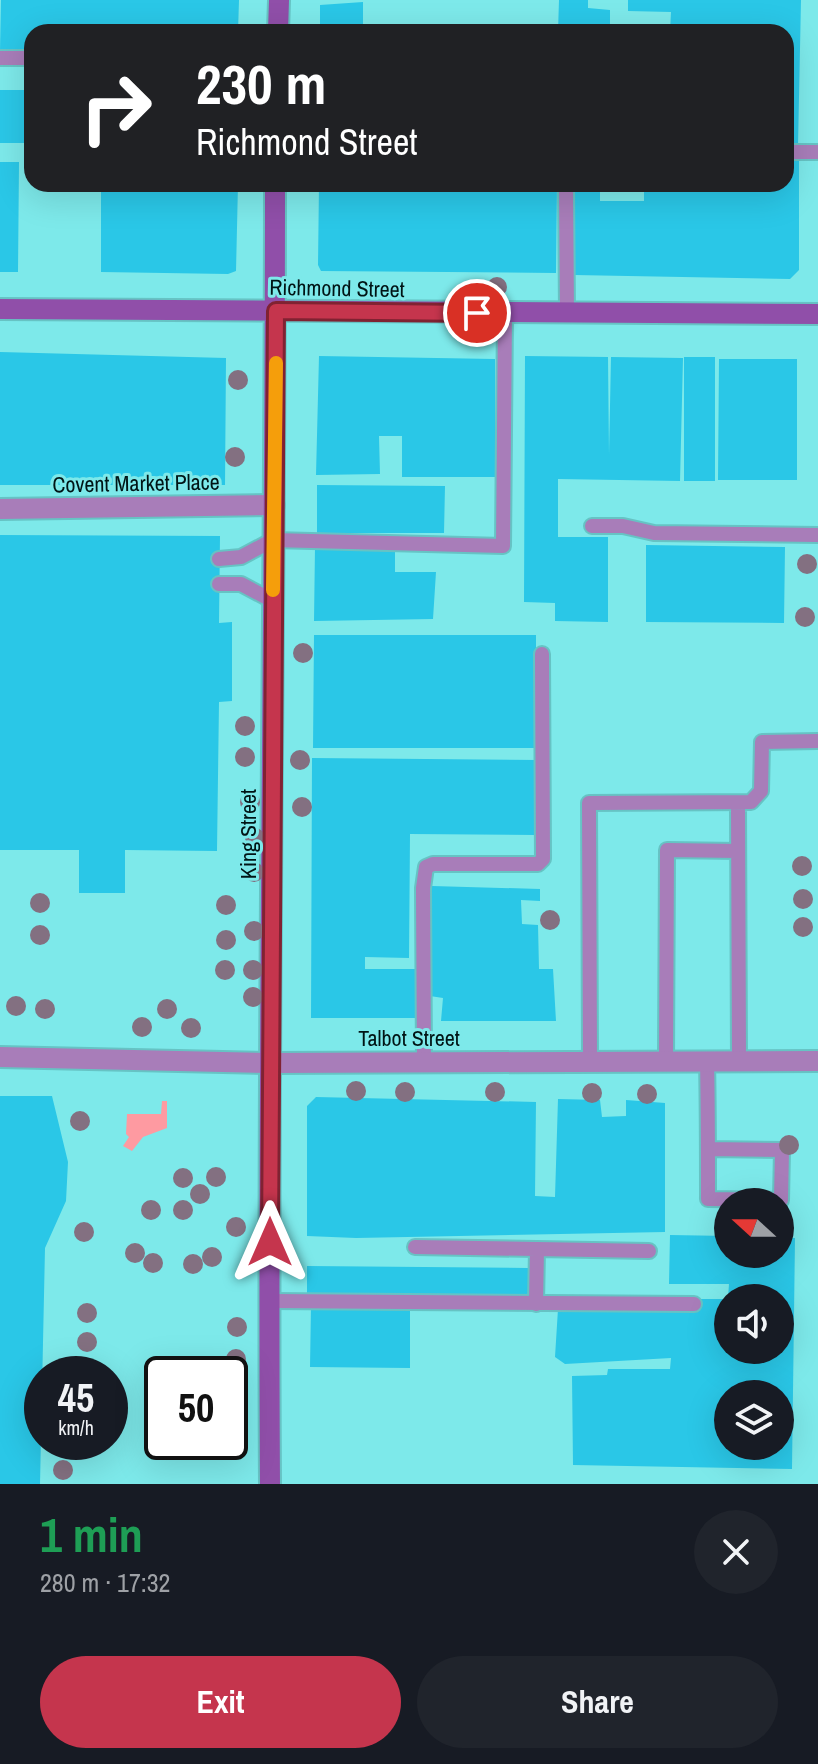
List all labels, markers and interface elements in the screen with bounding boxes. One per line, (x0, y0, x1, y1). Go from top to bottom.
text: 230 m (196, 46, 326, 121)
icon: right (64, 56, 168, 160)
text: Richmond Street (196, 118, 418, 166)
street label: Richmond Street (269, 272, 405, 304)
pin (443, 279, 511, 347)
icon: arrive (455, 291, 499, 335)
street label: Covent Market Place (52, 467, 220, 499)
street label: King Street (233, 789, 263, 879)
street label: Talbot Street (358, 1023, 460, 1053)
north arrow (714, 1188, 794, 1268)
map controls (714, 1188, 794, 1460)
position arrow (228, 1200, 312, 1284)
button: sound (714, 1284, 794, 1364)
speed limit sign: 50 (144, 1356, 248, 1460)
text: 45 (58, 1371, 94, 1424)
button: layers (714, 1380, 794, 1460)
text: km/h (58, 1414, 94, 1441)
text: 1 min (40, 1502, 143, 1567)
button: close (694, 1510, 778, 1594)
text: 280 m · 17:32 (40, 1565, 170, 1600)
button: Exit (40, 1656, 401, 1748)
button: Share (417, 1656, 778, 1748)

